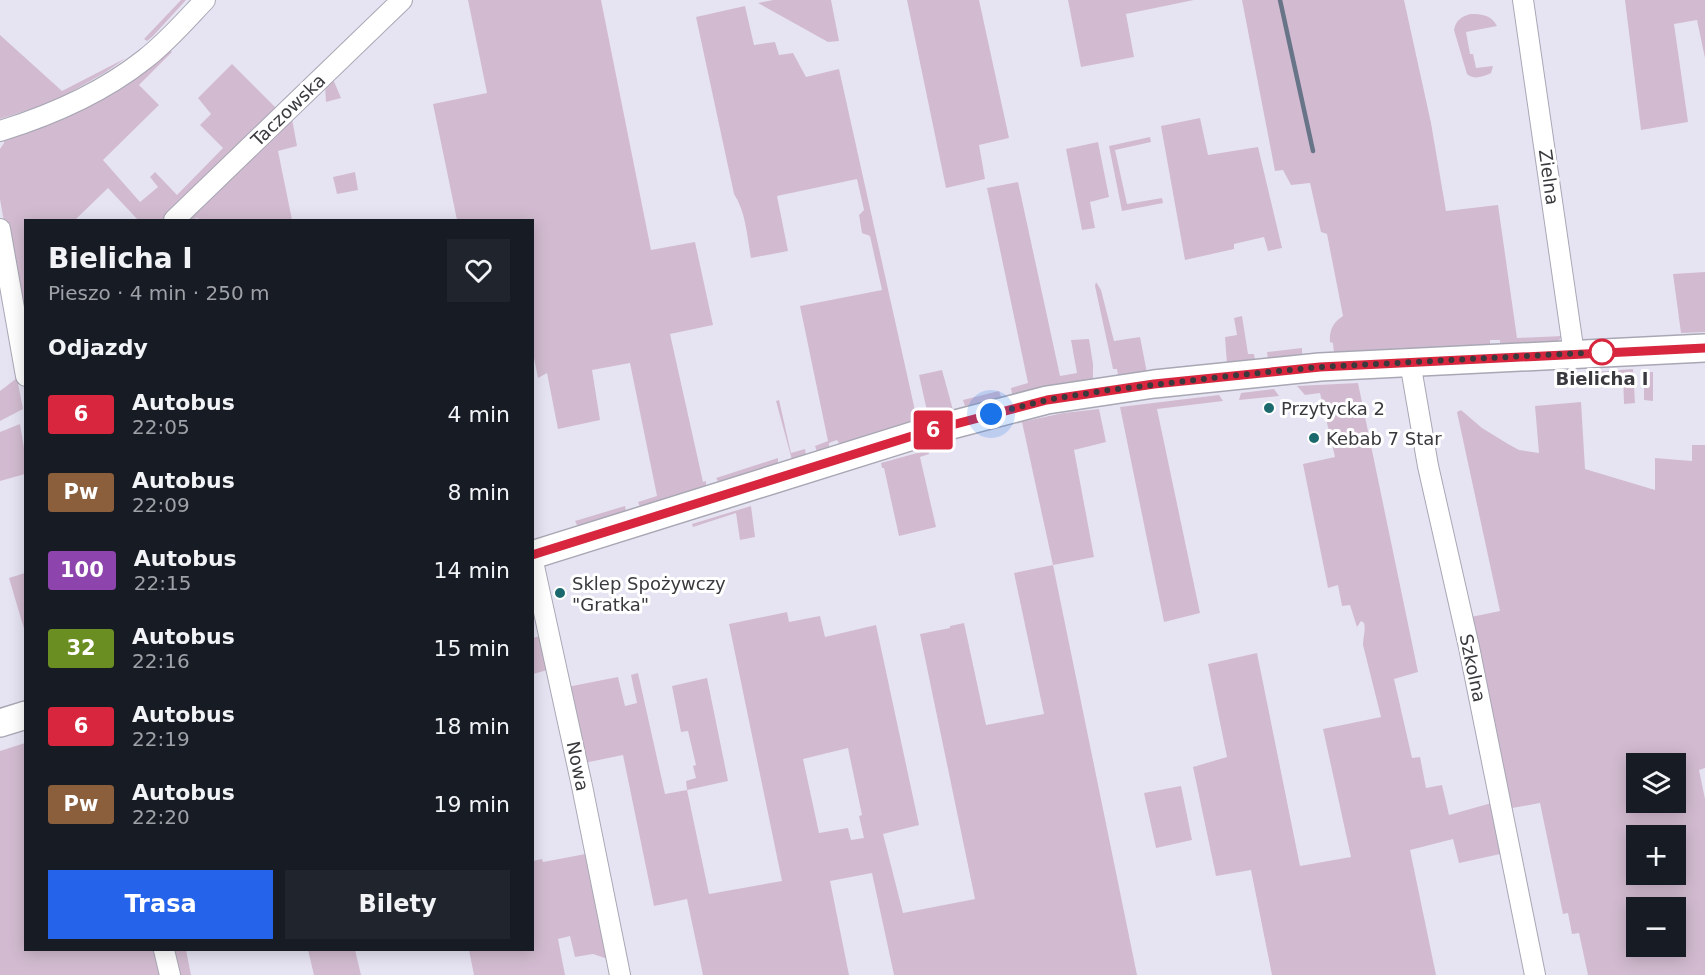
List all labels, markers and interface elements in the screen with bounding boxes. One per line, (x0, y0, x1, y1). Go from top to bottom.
street label: Taczowska (246, 70, 329, 151)
street label: Zielna (1535, 148, 1563, 206)
button: heart (447, 239, 510, 302)
text: Bielicha I (48, 242, 193, 275)
text: Pieszo · 4 min · 250 m (48, 281, 270, 305)
text: Odjazdy (48, 335, 148, 360)
marker: Bielicha I (1589, 339, 1615, 365)
place label: Bielicha I (1555, 368, 1649, 389)
text: Autobus (132, 390, 235, 415)
place label: Przytycka 2 (1281, 398, 1385, 419)
your location (976, 399, 1006, 429)
marker: Przytycka 2 (1262, 401, 1276, 415)
text: 6 (74, 402, 88, 426)
text: 4 min (448, 402, 510, 427)
line badge: 6 (914, 410, 952, 450)
text: 22:05 (132, 415, 190, 439)
text: 6 (926, 418, 940, 442)
place label: Kebab 7 Star (1326, 428, 1442, 449)
marker: Kebab 7 Star (1307, 431, 1321, 445)
text: Autobus (132, 468, 235, 493)
text: Pw (64, 480, 98, 504)
text: 8 min (448, 480, 510, 505)
text: 22:09 (132, 493, 190, 517)
text: Autobus (134, 546, 237, 571)
text: 100 (60, 558, 104, 582)
text: 14 min (434, 558, 510, 583)
text: 22:15 (134, 571, 191, 595)
place label: Sklep Spożywczy "Gratka" (572, 573, 726, 615)
marker: Sklep Spożywczy "Gratka" (553, 586, 567, 600)
text: Autobus (132, 624, 235, 649)
street label: Szkolna (1456, 632, 1490, 704)
text: 32 (66, 636, 96, 660)
text: 15 min (434, 636, 510, 661)
text: 22:16 (132, 649, 190, 673)
text: Autobus (132, 702, 235, 727)
text: 6 (74, 714, 88, 738)
text: 18 min (434, 714, 510, 739)
text: 22:19 (132, 727, 190, 751)
street label: Nowa (563, 739, 593, 793)
map controls (1626, 753, 1686, 957)
button: layers (1626, 753, 1686, 813)
text: Autobus (132, 780, 235, 805)
text: Pw (64, 792, 98, 816)
text: 19 min (434, 792, 510, 817)
text: 22:20 (132, 805, 190, 829)
button: + (1626, 825, 1686, 885)
button: Trasa (48, 870, 273, 939)
button: Bilety (285, 870, 510, 939)
button: − (1626, 897, 1686, 957)

